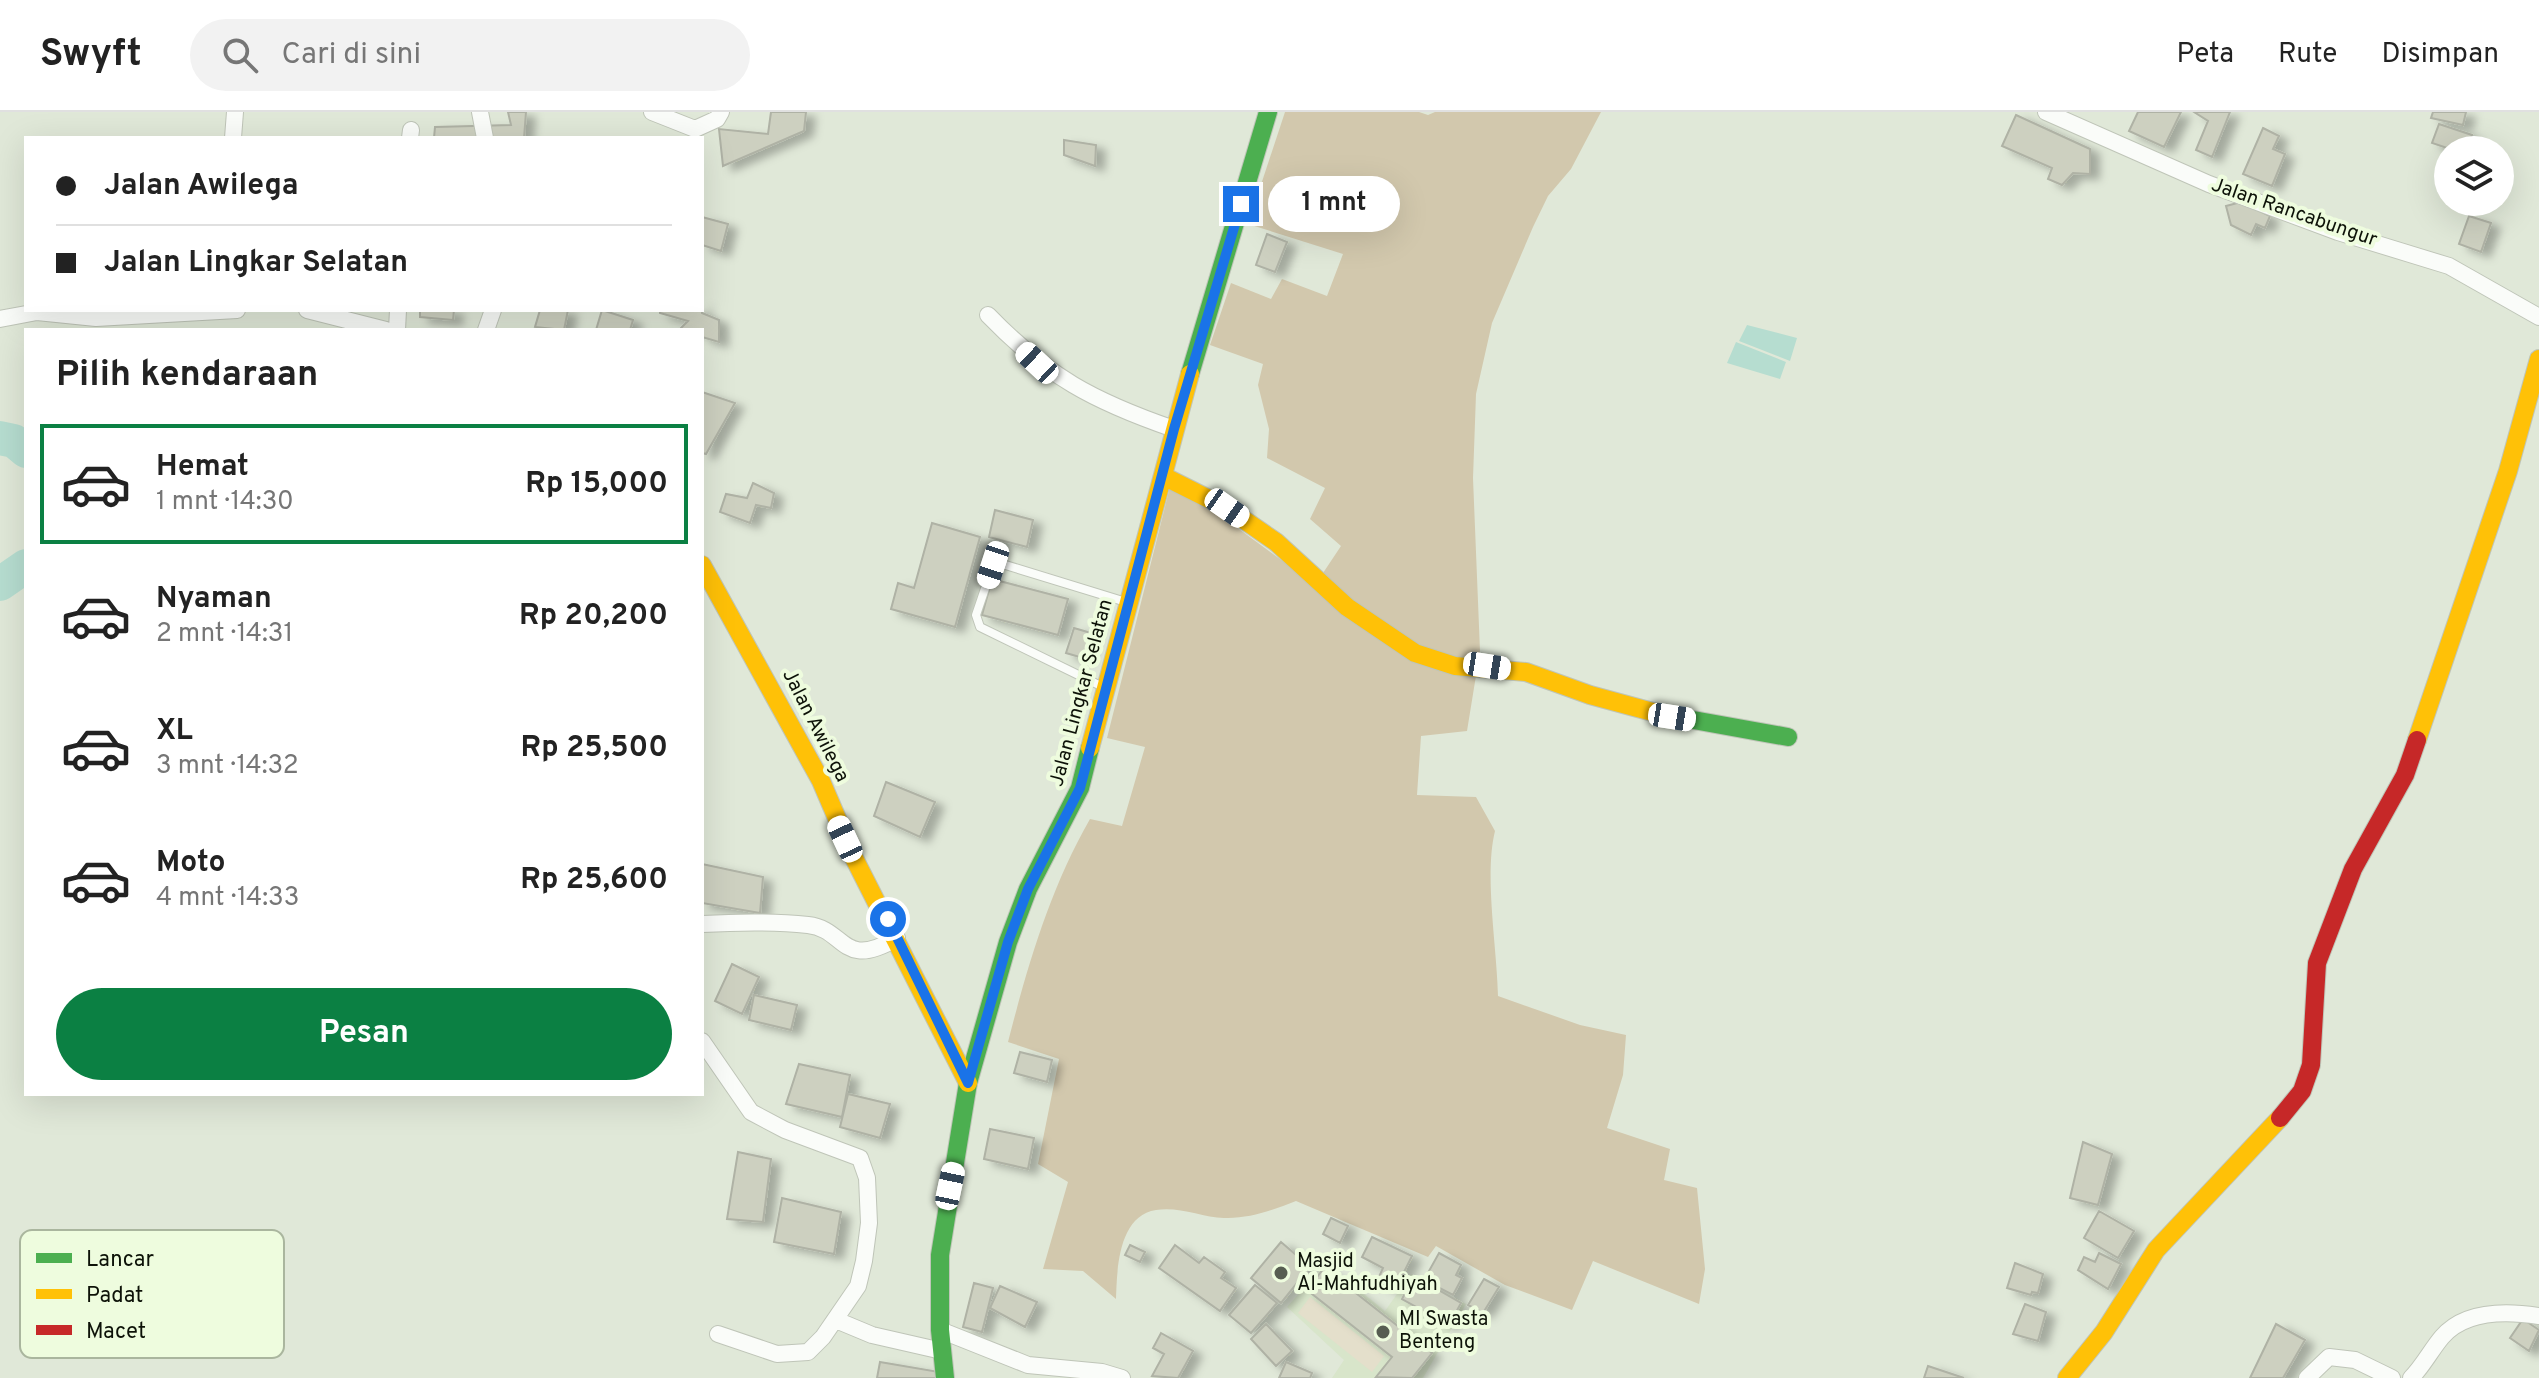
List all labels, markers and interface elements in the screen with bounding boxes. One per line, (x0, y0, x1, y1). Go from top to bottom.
search box (190, 19, 750, 91)
text: Swyft (40, 31, 142, 80)
icon: search (218, 33, 262, 77)
text: Cari di sini (282, 37, 421, 74)
text: Peta (2177, 37, 2234, 73)
text: Rute (2278, 37, 2337, 73)
text: Disimpan (2381, 37, 2499, 73)
map controls (2434, 136, 2514, 216)
button: layers (2434, 136, 2514, 216)
text: Jalan Awilega (104, 168, 299, 205)
street label: Jalan Rancabungur (2208, 172, 2381, 254)
callout: 1 mnt (1269, 176, 1401, 232)
route end (1223, 186, 1259, 222)
text: 1 mnt (1301, 187, 1367, 220)
text: Jalan Lingkar Selatan (104, 245, 408, 282)
car (1011, 338, 1063, 388)
text: Pilih kendaraan (56, 353, 318, 399)
icon: car (60, 448, 132, 520)
text: Hemat (156, 449, 249, 486)
text: Rp 15,000 (525, 466, 668, 503)
car (1200, 484, 1254, 532)
text: 1 mnt · 14:30 (156, 486, 294, 519)
car (974, 538, 1012, 592)
icon: car (60, 580, 132, 652)
text: Nyaman (156, 581, 272, 618)
street label: Jalan Lingkar Selatan (1044, 596, 1120, 790)
text: Rp 20,200 (519, 598, 668, 635)
text: 2 mnt · 14:31 (156, 618, 293, 651)
car (1461, 650, 1513, 682)
street label: Jalan Awilega (775, 665, 855, 787)
car (1646, 701, 1698, 733)
icon: car (60, 712, 132, 784)
text: XL (156, 713, 193, 750)
text: Rp 25,500 (520, 730, 668, 767)
text: 3 mnt · 14:32 (156, 750, 299, 783)
car (824, 812, 866, 866)
icon: car (60, 844, 132, 916)
text: Moto (156, 845, 226, 882)
text: Rp 25,600 (520, 862, 668, 899)
text: 4 mnt · 14:33 (156, 882, 299, 915)
route start (870, 901, 906, 937)
button: Pesan (56, 988, 672, 1080)
car (933, 1160, 967, 1212)
legend (20, 1230, 284, 1358)
text: Lancar (86, 1247, 155, 1274)
place label: Masjid Al-Mahfudhiyah (1297, 1249, 1438, 1298)
marker: Masjid Al-Mahfudhiyah (1272, 1264, 1290, 1282)
text: Padat (86, 1283, 143, 1310)
place label: MI Swasta Benteng (1399, 1307, 1488, 1356)
text: Macet (86, 1319, 146, 1346)
marker: MI Swasta Benteng (1374, 1323, 1392, 1341)

